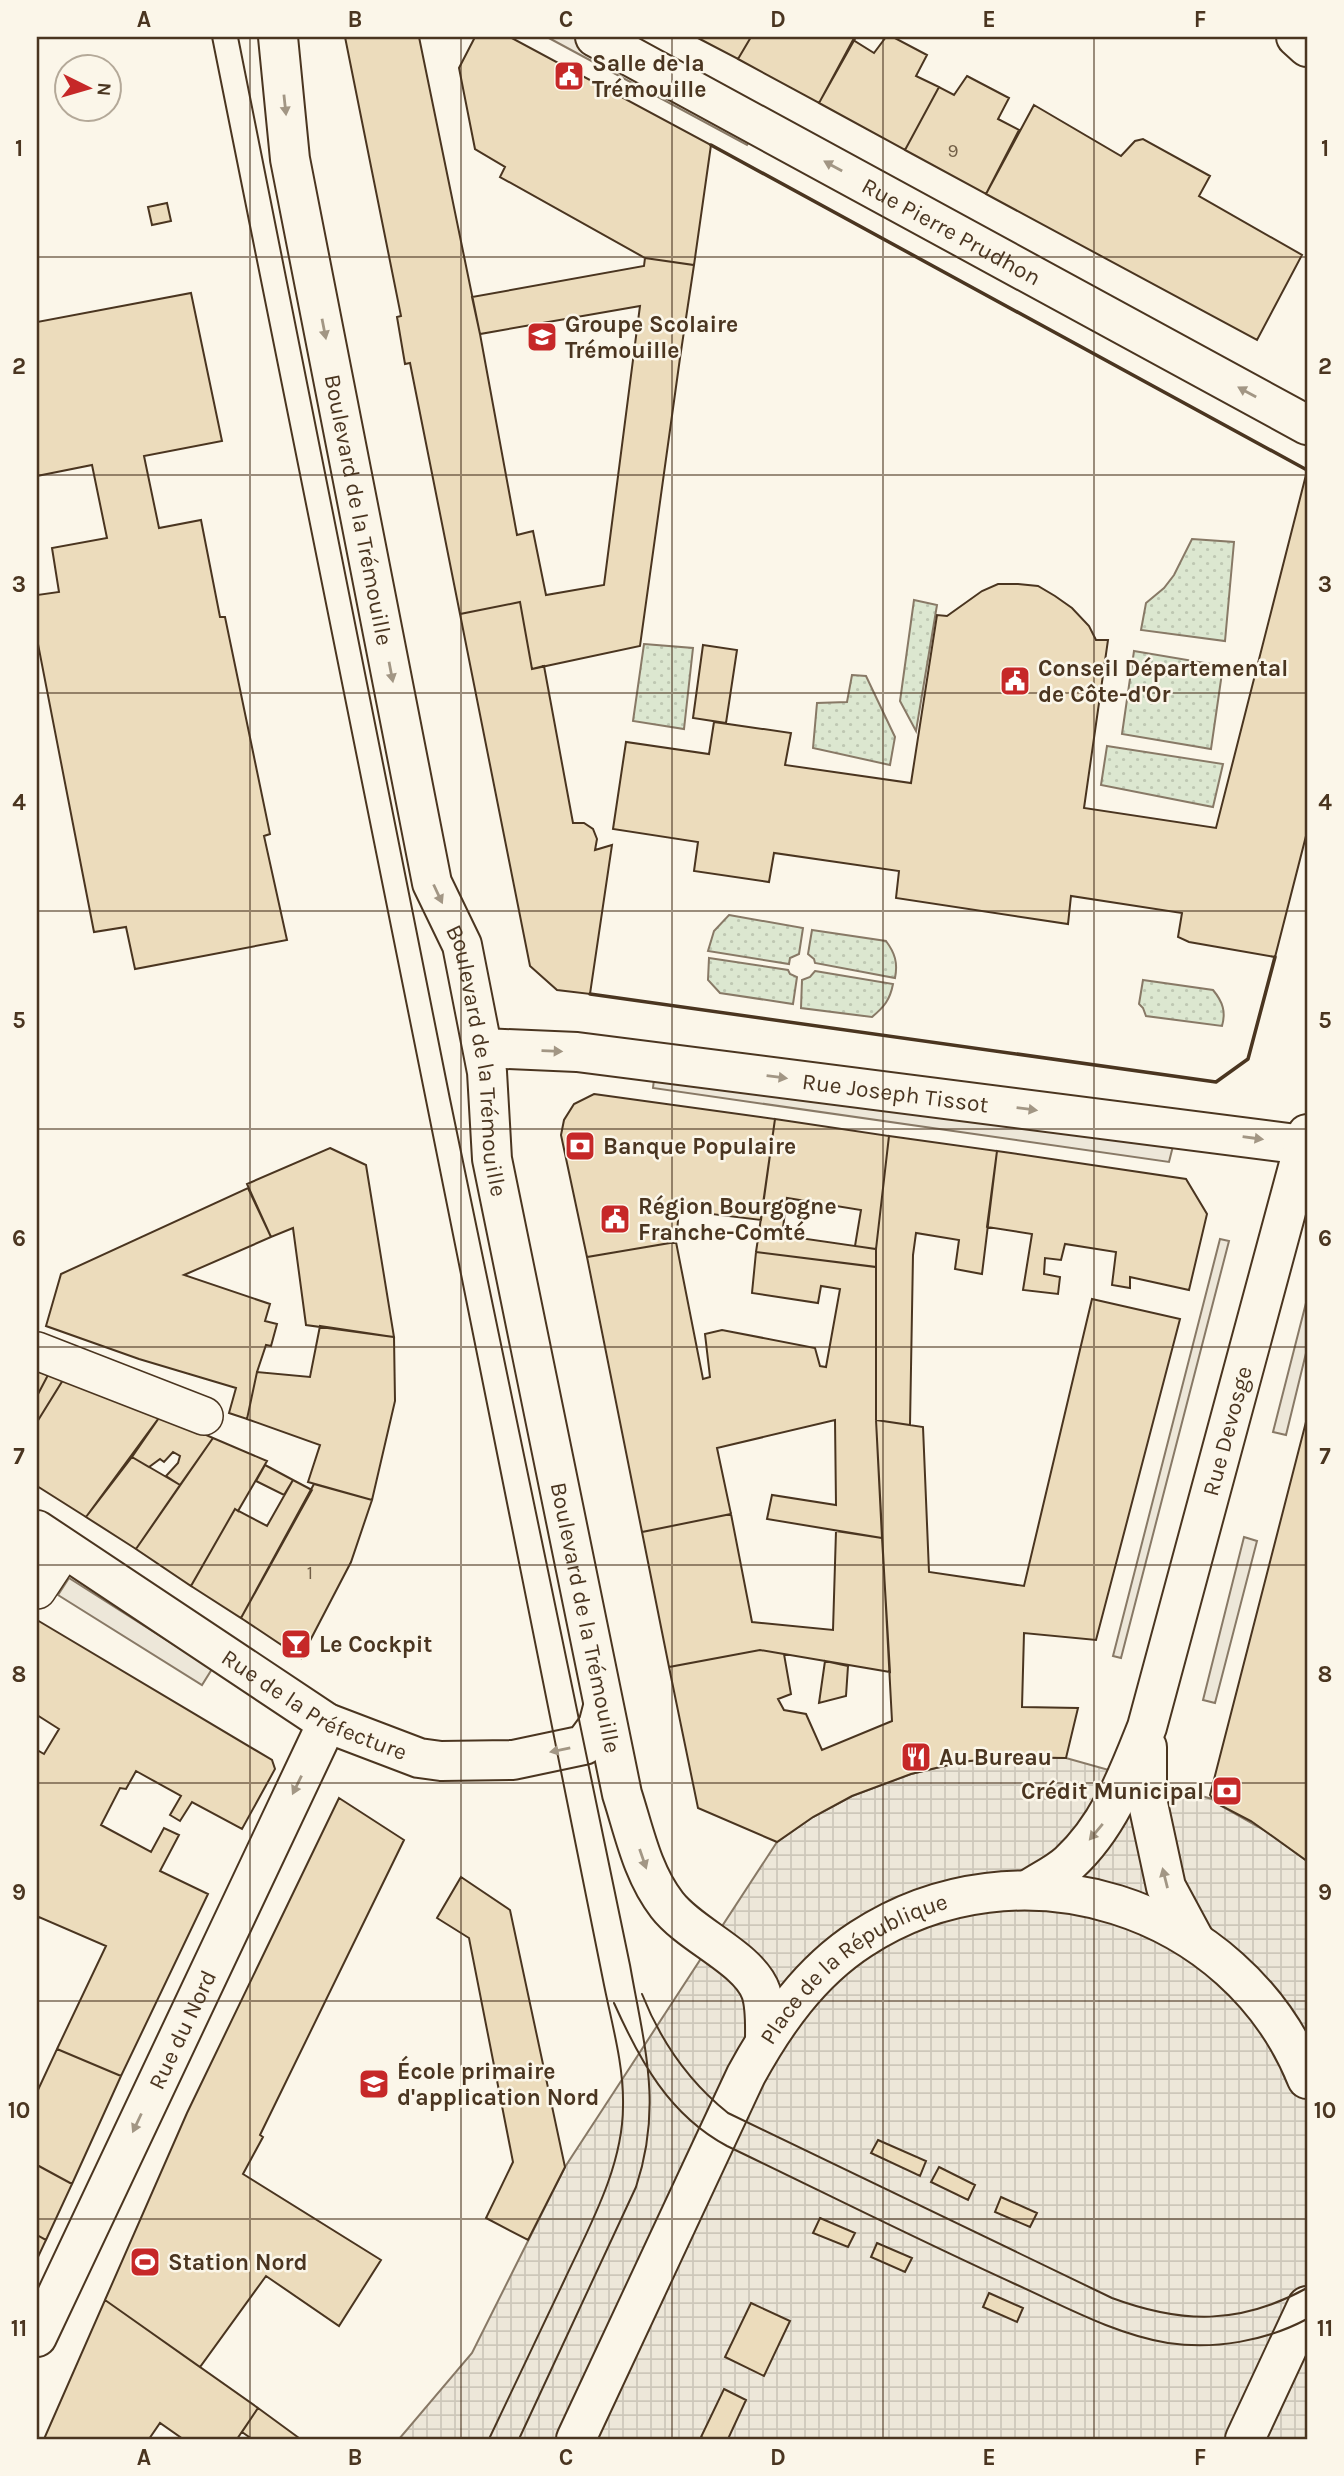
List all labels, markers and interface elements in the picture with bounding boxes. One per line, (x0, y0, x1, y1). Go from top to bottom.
text: A (137, 6, 151, 33)
text: B (348, 6, 362, 33)
text: C (559, 6, 573, 33)
text: D (770, 6, 786, 33)
text: E (982, 6, 996, 33)
text: F (1194, 6, 1206, 33)
place label: Salle de la Trémouille (592, 50, 707, 103)
north arrow (52, 52, 122, 122)
public building icon: Salle de la Trémouille (552, 59, 586, 93)
text: N (92, 82, 115, 97)
one-way arrow (280, 94, 291, 116)
text: 1 (15, 135, 23, 162)
text: 1 (1321, 135, 1329, 162)
house number: 9 (947, 140, 959, 162)
one-way arrow (823, 160, 842, 172)
street label: Rue Pierre Prudhon (857, 172, 1046, 291)
place label: Groupe Scolaire Trémouille (565, 311, 738, 364)
one-way arrow (318, 318, 329, 340)
school or university icon: Groupe Scolaire Trémouille (525, 320, 559, 354)
text: 2 (12, 353, 26, 380)
text: 2 (1318, 353, 1332, 380)
street label: Boulevard de la Trémouille (319, 372, 399, 648)
one-way arrow (1237, 387, 1257, 399)
text: 3 (12, 571, 26, 598)
text: 3 (1318, 571, 1332, 598)
place label: Conseil Départemental de Côte-d'Or (1038, 655, 1288, 708)
one-way arrow (386, 661, 397, 683)
public building icon: Conseil Départemental de Côte-d'Or (998, 664, 1032, 698)
text: 4 (12, 789, 26, 816)
text: 4 (1318, 789, 1332, 816)
one-way arrow (432, 884, 444, 904)
street label: Boulevard de la Trémouille (441, 920, 513, 1199)
text: 5 (12, 1007, 26, 1034)
text: 5 (1318, 1007, 1332, 1034)
one-way arrow (541, 1045, 563, 1056)
street label: Rue Joseph Tissot (801, 1067, 990, 1118)
one-way arrow (767, 1072, 789, 1083)
one-way arrow (1017, 1104, 1039, 1115)
bank icon: Banque Populaire (563, 1129, 597, 1163)
place label: Banque Populaire (603, 1133, 796, 1160)
one-way arrow (1242, 1133, 1264, 1144)
place label: Région Bourgogne Franche-Comté (638, 1193, 837, 1246)
public building icon: Région Bourgogne Franche-Comté (598, 1202, 632, 1236)
text: 6 (12, 1225, 26, 1252)
text: 6 (1318, 1225, 1332, 1252)
street label: Rue Devosge (1196, 1363, 1257, 1499)
text: 7 (13, 1443, 25, 1470)
text: 7 (1319, 1443, 1331, 1470)
street label: Boulevard de la Trémouille (545, 1480, 627, 1755)
house number: 1 (307, 1562, 313, 1584)
bar icon: Le Cockpit (279, 1627, 313, 1661)
place label: Le Cockpit (319, 1631, 432, 1658)
street label: Rue de la Préfecture (217, 1643, 411, 1766)
text: 8 (12, 1661, 26, 1688)
text: 8 (1318, 1661, 1332, 1688)
restaurant icon: Au Bureau (899, 1740, 933, 1774)
place label: Au Bureau (939, 1744, 1052, 1771)
one-way arrow (549, 1745, 571, 1756)
bank icon: Crédit Municipal (1210, 1774, 1244, 1808)
one-way arrow (291, 1775, 302, 1795)
place label: Crédit Municipal (1021, 1778, 1204, 1805)
one-way arrow (1089, 1824, 1104, 1841)
one-way arrow (638, 1849, 649, 1870)
one-way arrow (1159, 1867, 1170, 1889)
text: 9 (12, 1879, 26, 1906)
text: 9 (1318, 1879, 1332, 1906)
street label: Place de la République (754, 1888, 950, 2049)
street label: Rue du Nord (143, 1966, 222, 2093)
place label: École primaire d'application Nord (397, 2055, 599, 2111)
school or university icon: École primaire d'application Nord (357, 2067, 391, 2101)
text: 10 (8, 2097, 30, 2124)
text: 10 (1314, 2097, 1336, 2124)
one-way arrow (131, 2113, 143, 2133)
sports icon: Station Nord (128, 2245, 162, 2279)
place label: Station Nord (168, 2249, 308, 2276)
text: 11 (11, 2315, 27, 2342)
text: 11 (1317, 2315, 1333, 2342)
text: A (137, 2444, 151, 2471)
text: B (348, 2444, 362, 2471)
text: C (559, 2444, 573, 2471)
text: D (770, 2444, 786, 2471)
text: E (982, 2444, 996, 2471)
text: F (1194, 2444, 1206, 2471)

